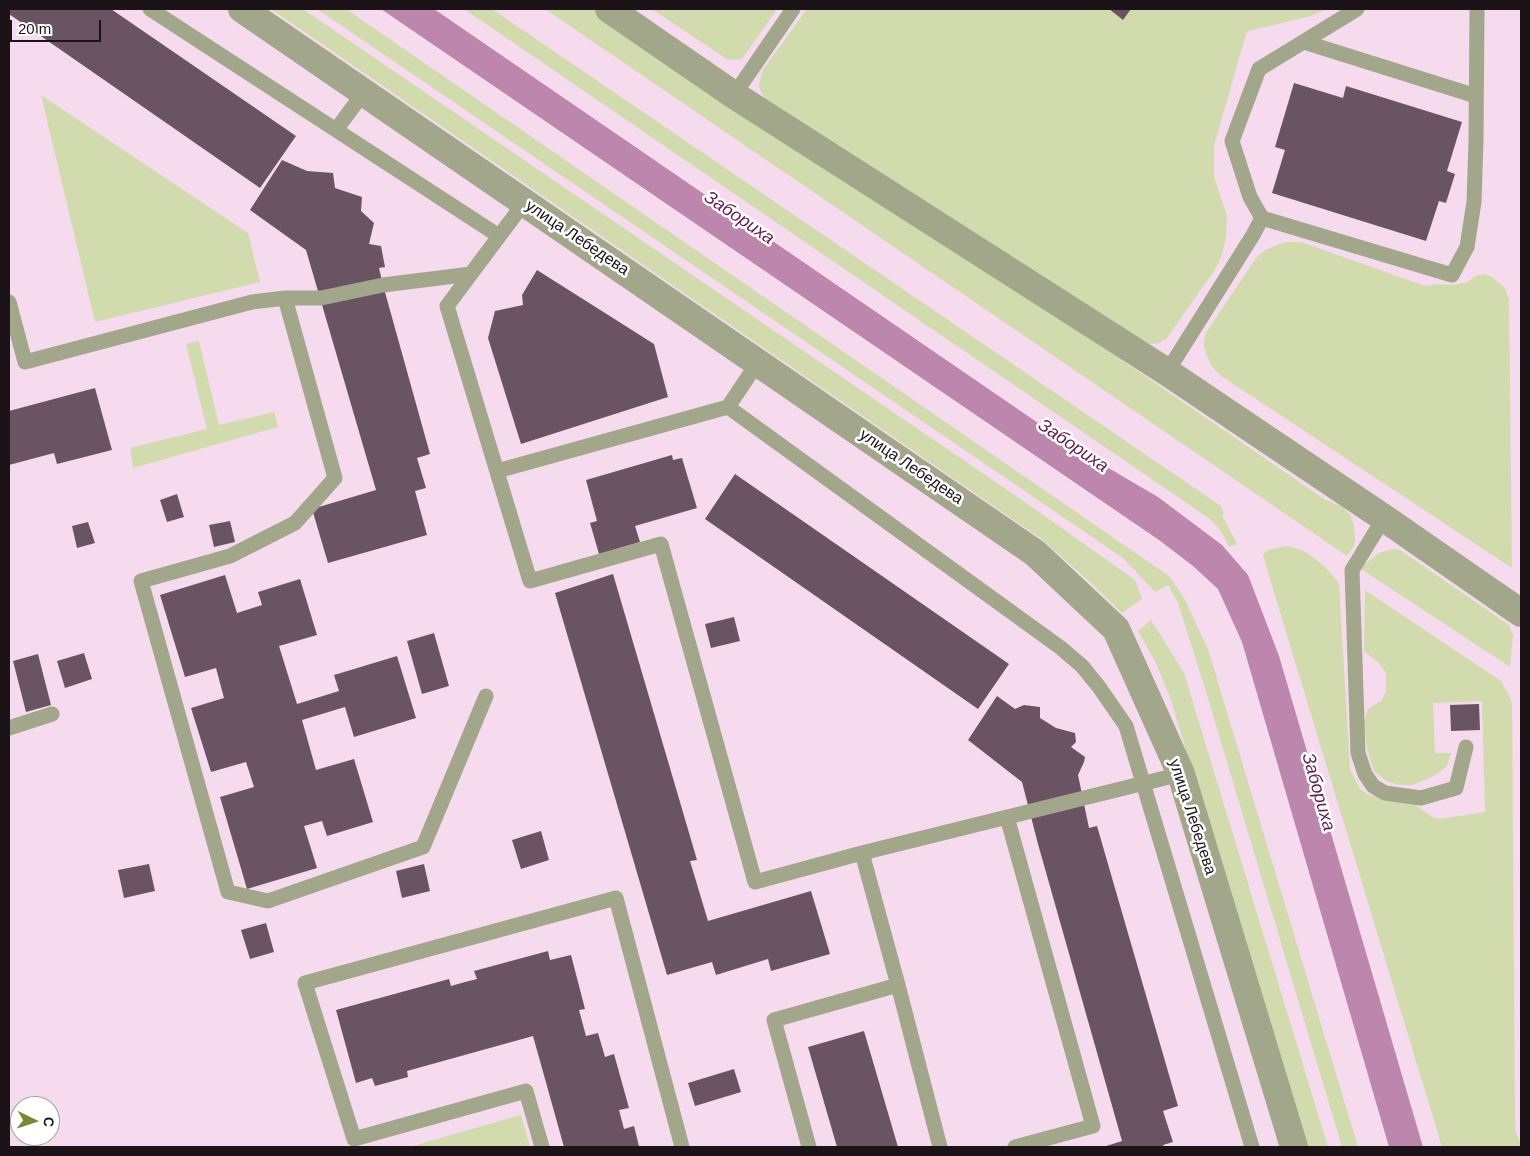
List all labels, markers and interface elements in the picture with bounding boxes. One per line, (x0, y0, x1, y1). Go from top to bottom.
scale bar (12, 10, 104, 42)
text: 20 m (18, 20, 51, 37)
water label: Забориха (700, 187, 778, 249)
street label: улица Лебедева (522, 196, 632, 280)
water label: Забориха (1034, 415, 1112, 477)
street label: улица Лебедева (856, 425, 966, 509)
water label: Забориха (1297, 751, 1339, 833)
street label: улица Лебедева (1164, 757, 1220, 877)
north arrow (10, 1096, 60, 1146)
text: С (41, 1116, 57, 1128)

